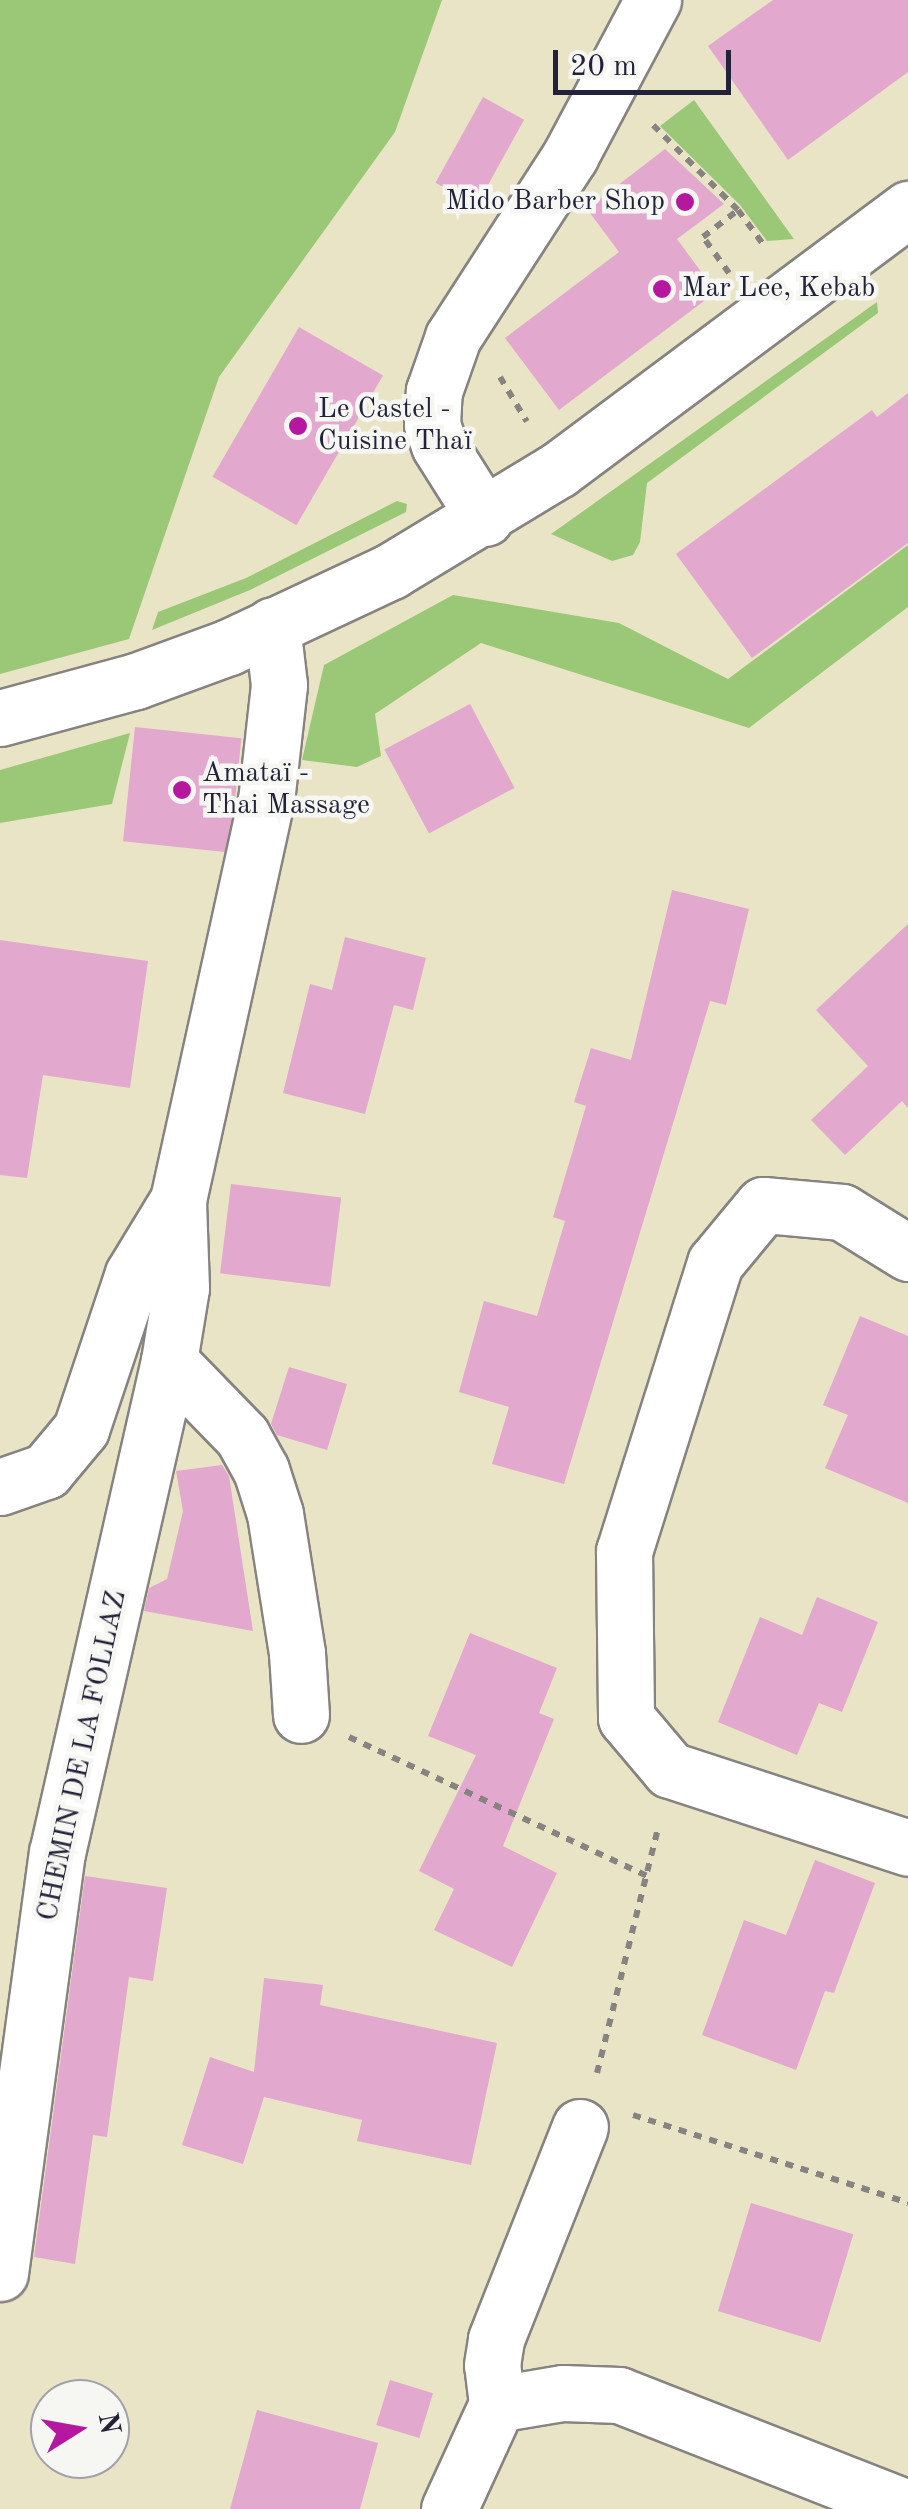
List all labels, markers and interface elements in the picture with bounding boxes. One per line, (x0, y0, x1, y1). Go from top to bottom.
scale bar (558, 30, 736, 92)
text: 20 m (570, 52, 637, 82)
place label: Mido Barber Shop (445, 185, 665, 219)
marker: Mido Barber Shop (674, 191, 696, 213)
place label: Mar Lee, Kebab (682, 272, 875, 306)
marker: Mar Lee, Kebab (651, 278, 673, 300)
place label: Le Castel - Cuisine Thaï (318, 393, 472, 459)
marker: Le Castel - Cuisine Thaï (287, 415, 309, 437)
place label: Amataï - Thai Massage (202, 757, 370, 823)
marker: Amataï - Thai Massage (171, 779, 193, 801)
street label: CHEMIN DE LA FOLLAZ (32, 1588, 134, 1924)
north arrow (30, 2379, 130, 2479)
text: N (92, 2410, 123, 2437)

